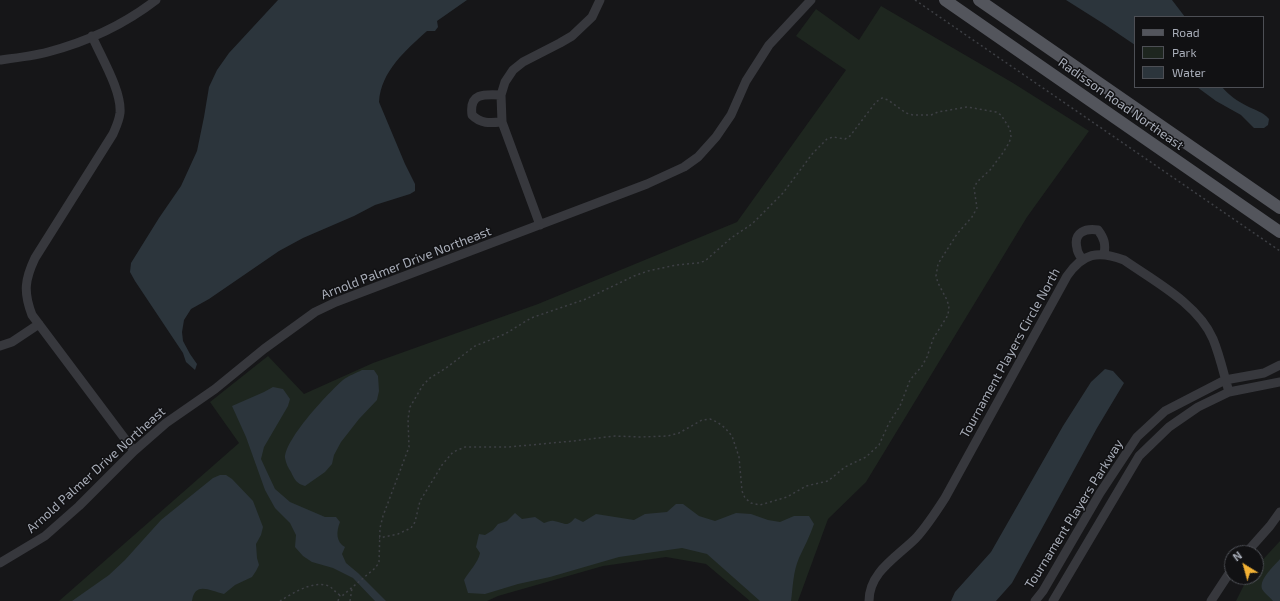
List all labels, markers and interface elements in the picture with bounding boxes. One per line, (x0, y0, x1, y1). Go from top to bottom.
legend (1134, 16, 1264, 88)
text: Road (1172, 25, 1200, 39)
text: Park (1172, 45, 1197, 59)
street label: Radisson Road Northeast (1055, 55, 1187, 153)
text: Water (1172, 65, 1206, 79)
street label: Arnold Palmer Drive Northeast (319, 223, 493, 303)
street label: Tournament Players Circle North (957, 265, 1063, 441)
street label: Arnold Palmer Drive Northeast (23, 404, 169, 536)
street label: Tournament Players Parkway (1022, 437, 1126, 591)
north arrow (1224, 545, 1264, 585)
text: N (1230, 548, 1244, 563)

